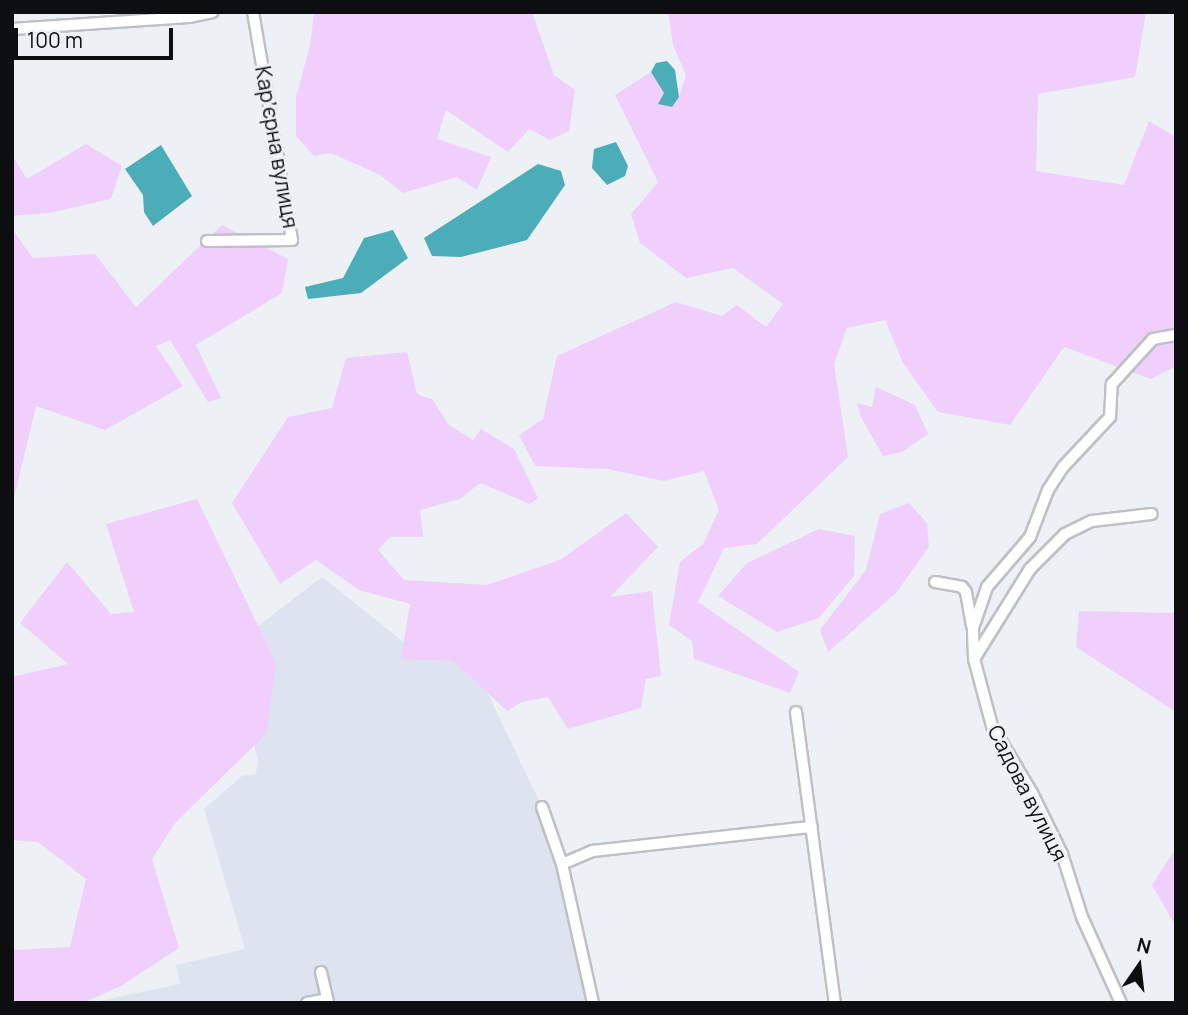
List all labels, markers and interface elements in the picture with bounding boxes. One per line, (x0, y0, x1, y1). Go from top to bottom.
scale bar (18, 14, 177, 58)
text: 100 m (27, 26, 83, 54)
street label: Карʼєрна вулиця (250, 64, 304, 230)
street label: Садова вулиця (983, 721, 1073, 865)
north arrow (1104, 931, 1174, 1001)
text: N (1134, 931, 1154, 960)

